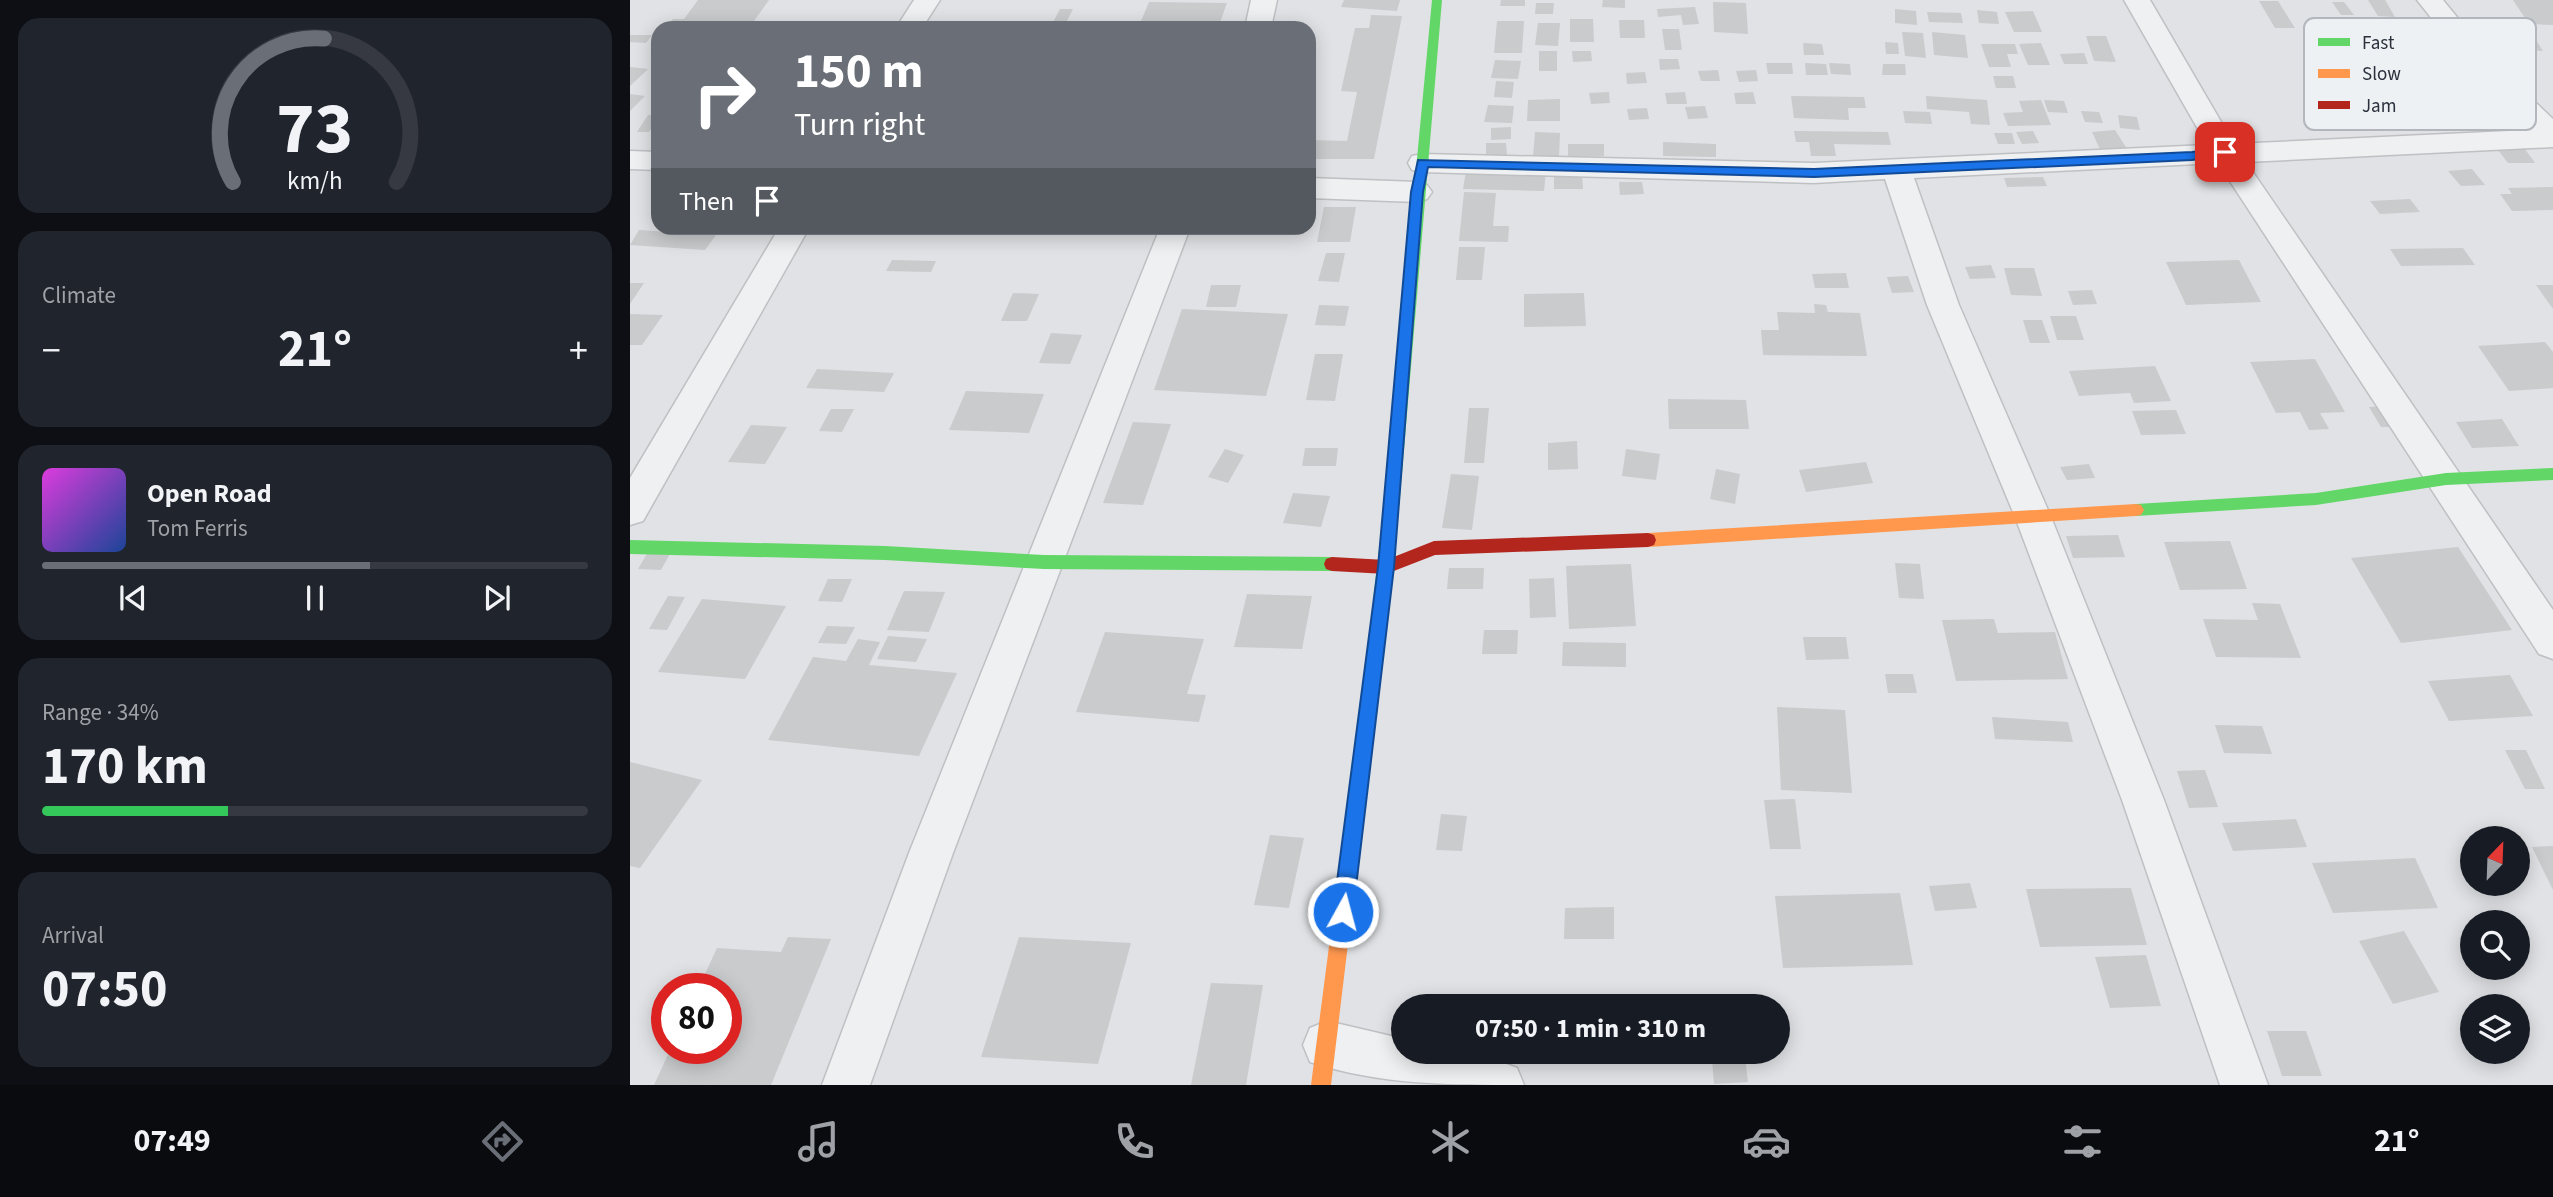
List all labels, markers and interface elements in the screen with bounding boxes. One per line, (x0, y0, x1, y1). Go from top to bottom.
legend (2304, 18, 2536, 130)
text: Fast (2362, 30, 2395, 57)
text: 150 m (794, 37, 923, 107)
icon: right (679, 49, 770, 140)
text: Slow (2362, 61, 2401, 88)
text: 73 (277, 77, 353, 181)
text: Jam (2362, 93, 2396, 120)
text: Turn right (794, 102, 925, 148)
pin (2195, 122, 2255, 182)
icon: arrive (2206, 133, 2244, 171)
text: km/h (287, 163, 343, 199)
icon: arrive (748, 182, 786, 220)
text: Then (679, 183, 734, 220)
text: Climate (42, 279, 116, 312)
text: 21° (278, 313, 352, 387)
text: − (42, 324, 61, 378)
text: + (569, 324, 588, 378)
text: Open Road (147, 475, 272, 512)
text: Tom Ferris (147, 512, 248, 545)
icon: previous (114, 579, 152, 617)
icon: pause (296, 579, 334, 617)
icon: next (478, 579, 516, 617)
text: Range · 34% (42, 696, 159, 729)
text: 170 km (42, 730, 208, 804)
north arrow (2460, 826, 2530, 896)
map controls (2460, 826, 2530, 1064)
position arrow (1306, 875, 1380, 949)
button: search (2460, 910, 2530, 980)
text: Arrival (42, 919, 104, 952)
text: 07:50 (42, 953, 167, 1027)
speed limit sign: 80 (651, 973, 742, 1064)
button: layers (2460, 994, 2530, 1064)
text: 07:50 · 1 min · 310 m (1475, 1010, 1706, 1047)
icon: directions (478, 1117, 527, 1166)
icon: music (794, 1117, 843, 1166)
icon: phone (1110, 1117, 1159, 1166)
icon: climate (1426, 1117, 1475, 1166)
icon: car (1742, 1117, 1791, 1166)
icon: filters (2058, 1117, 2107, 1166)
text: 07:49 (134, 1118, 211, 1164)
text: 21° (2374, 1118, 2419, 1164)

